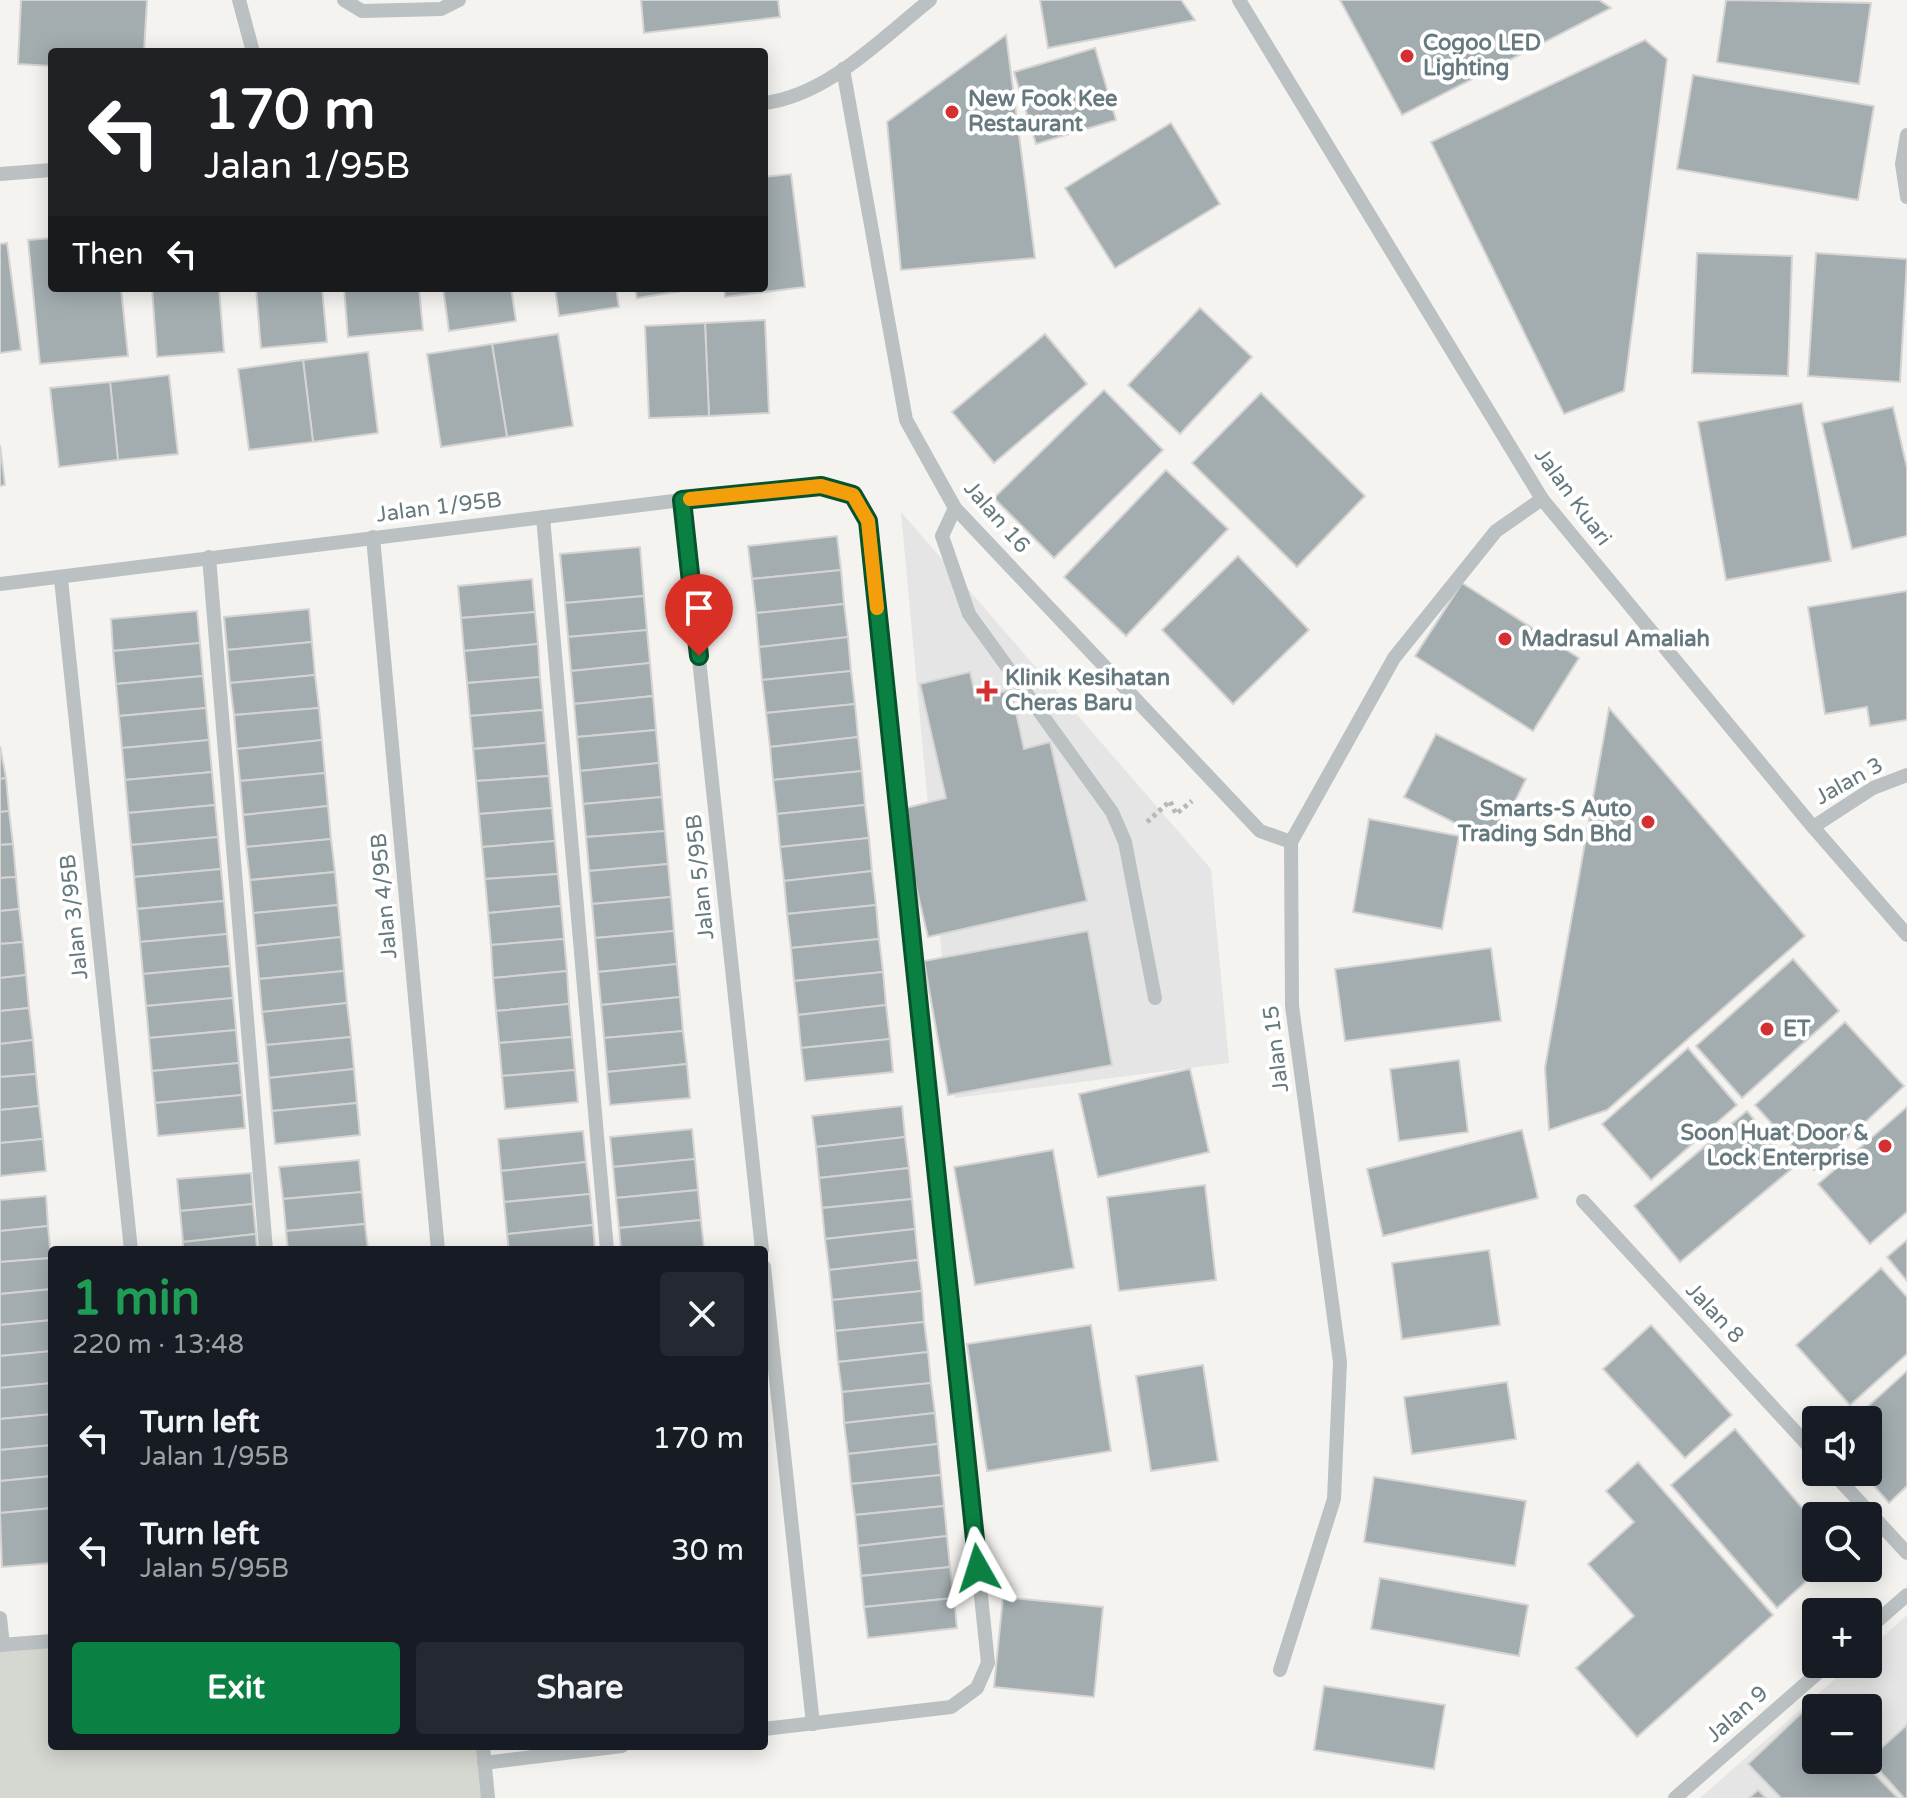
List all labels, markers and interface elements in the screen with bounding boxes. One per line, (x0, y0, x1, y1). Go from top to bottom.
place label: Cogoo LED Lighting (1423, 30, 1541, 81)
marker: Cogoo LED Lighting (1398, 47, 1416, 65)
text: 170 m (204, 77, 375, 144)
icon: left (72, 80, 176, 184)
place label: New Fook Kee Restaurant (968, 86, 1117, 137)
marker: New Fook Kee Restaurant (943, 103, 961, 121)
text: Jalan 1/95B (204, 145, 410, 188)
icon: left (160, 232, 204, 276)
text: Then (72, 236, 144, 273)
street label: Jalan Kuari (1529, 443, 1617, 551)
street label: Jalan 16 (959, 476, 1035, 558)
street label: Jalan 1/95B (375, 486, 503, 528)
pin (665, 574, 733, 656)
icon: arrive (677, 586, 721, 630)
place label: Madrasul Amaliah (1521, 626, 1710, 652)
marker: Madrasul Amaliah (1496, 630, 1514, 648)
place label: Klinik Kesihatan Cheras Baru (1005, 665, 1170, 716)
marker: Klinik Kesihatan Cheras Baru (976, 680, 998, 702)
street label: Jalan 3 (1811, 752, 1887, 810)
place label: Smarts-S Auto Trading Sdn Bhd (1457, 796, 1632, 847)
street label: Jalan 5/95B (680, 813, 720, 941)
marker: Smarts-S Auto Trading Sdn Bhd (1639, 813, 1657, 831)
street label: Jalan 4/95B (366, 832, 402, 960)
street label: Jalan 3/95B (54, 853, 94, 981)
street label: Jalan 15 (1258, 1004, 1294, 1094)
place label: ET (1783, 1016, 1811, 1042)
marker: ET (1758, 1020, 1776, 1038)
place label: Soon Huat Door & Lock Enterprise (1681, 1120, 1869, 1171)
marker: Soon Huat Door & Lock Enterprise (1876, 1137, 1894, 1155)
text: 1 min (72, 1270, 200, 1328)
button: close (660, 1272, 744, 1356)
street label: Jalan 8 (1680, 1277, 1750, 1349)
text: 220 m · 13:48 (72, 1329, 244, 1360)
text: Turn left (140, 1404, 259, 1441)
map controls (1802, 1406, 1882, 1774)
button: sound (1802, 1406, 1882, 1486)
icon: left (72, 1416, 116, 1460)
text: 170 m (652, 1420, 744, 1457)
text: Jalan 1/95B (140, 1441, 289, 1472)
button: search (1802, 1502, 1882, 1582)
text: Turn left (140, 1516, 259, 1553)
position arrow (936, 1526, 1020, 1610)
icon: left (72, 1528, 116, 1572)
text: 30 m (671, 1532, 744, 1569)
text: Jalan 5/95B (140, 1553, 289, 1584)
button: + (1802, 1598, 1882, 1678)
button: Exit (72, 1642, 400, 1734)
button: Share (416, 1642, 744, 1734)
street label: Jalan 9 (1701, 1680, 1773, 1748)
button: − (1802, 1694, 1882, 1774)

